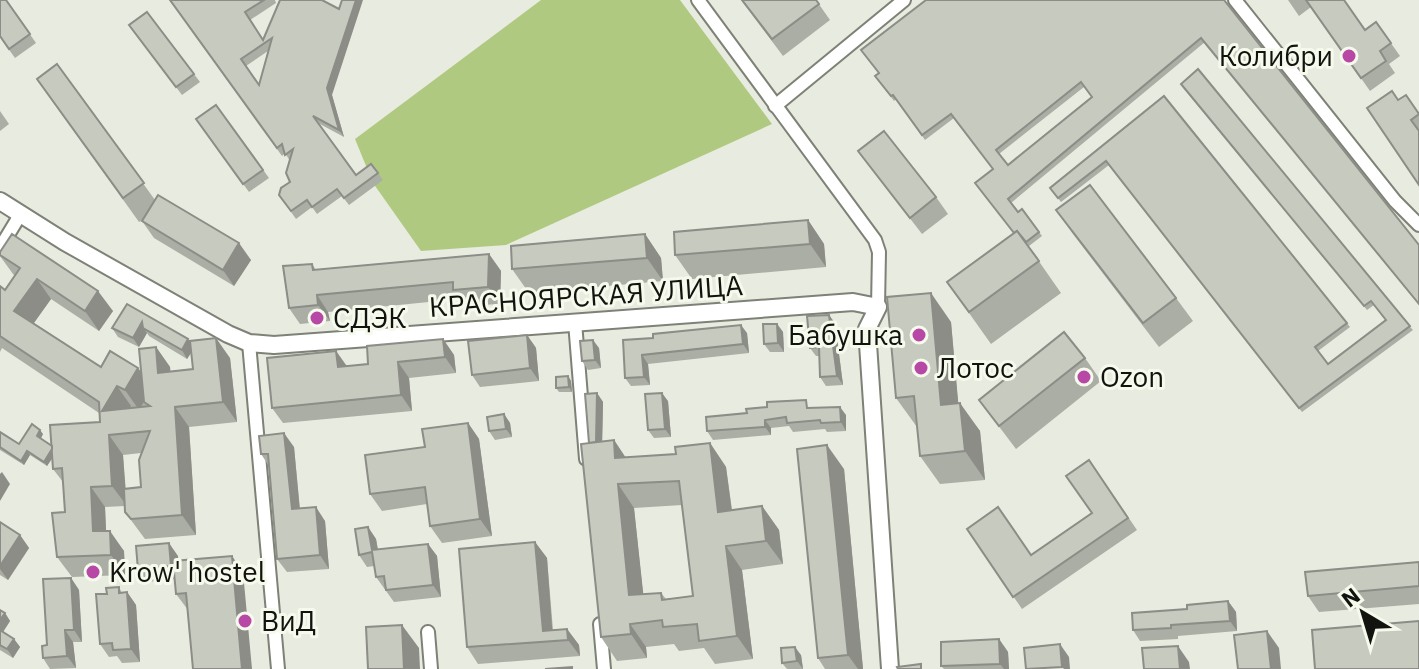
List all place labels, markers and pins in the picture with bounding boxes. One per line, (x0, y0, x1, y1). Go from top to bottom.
place label: Колибри (1219, 37, 1333, 74)
marker: Колибри (1340, 47, 1358, 65)
place label: СДЭК (333, 299, 407, 336)
marker: СДЭК (308, 309, 326, 327)
place label: Бабушка (788, 316, 903, 353)
marker: Бабушка (910, 326, 928, 344)
place label: Лотос (937, 349, 1014, 386)
place label: Ozon (1100, 358, 1164, 395)
marker: Лотос (912, 359, 930, 377)
marker: Ozon (1075, 368, 1093, 386)
place label: Krow' hostel (109, 553, 265, 590)
marker: Krow' hostel (84, 563, 102, 581)
place label: ВиД (261, 602, 316, 639)
marker: ВиД (236, 612, 254, 630)

